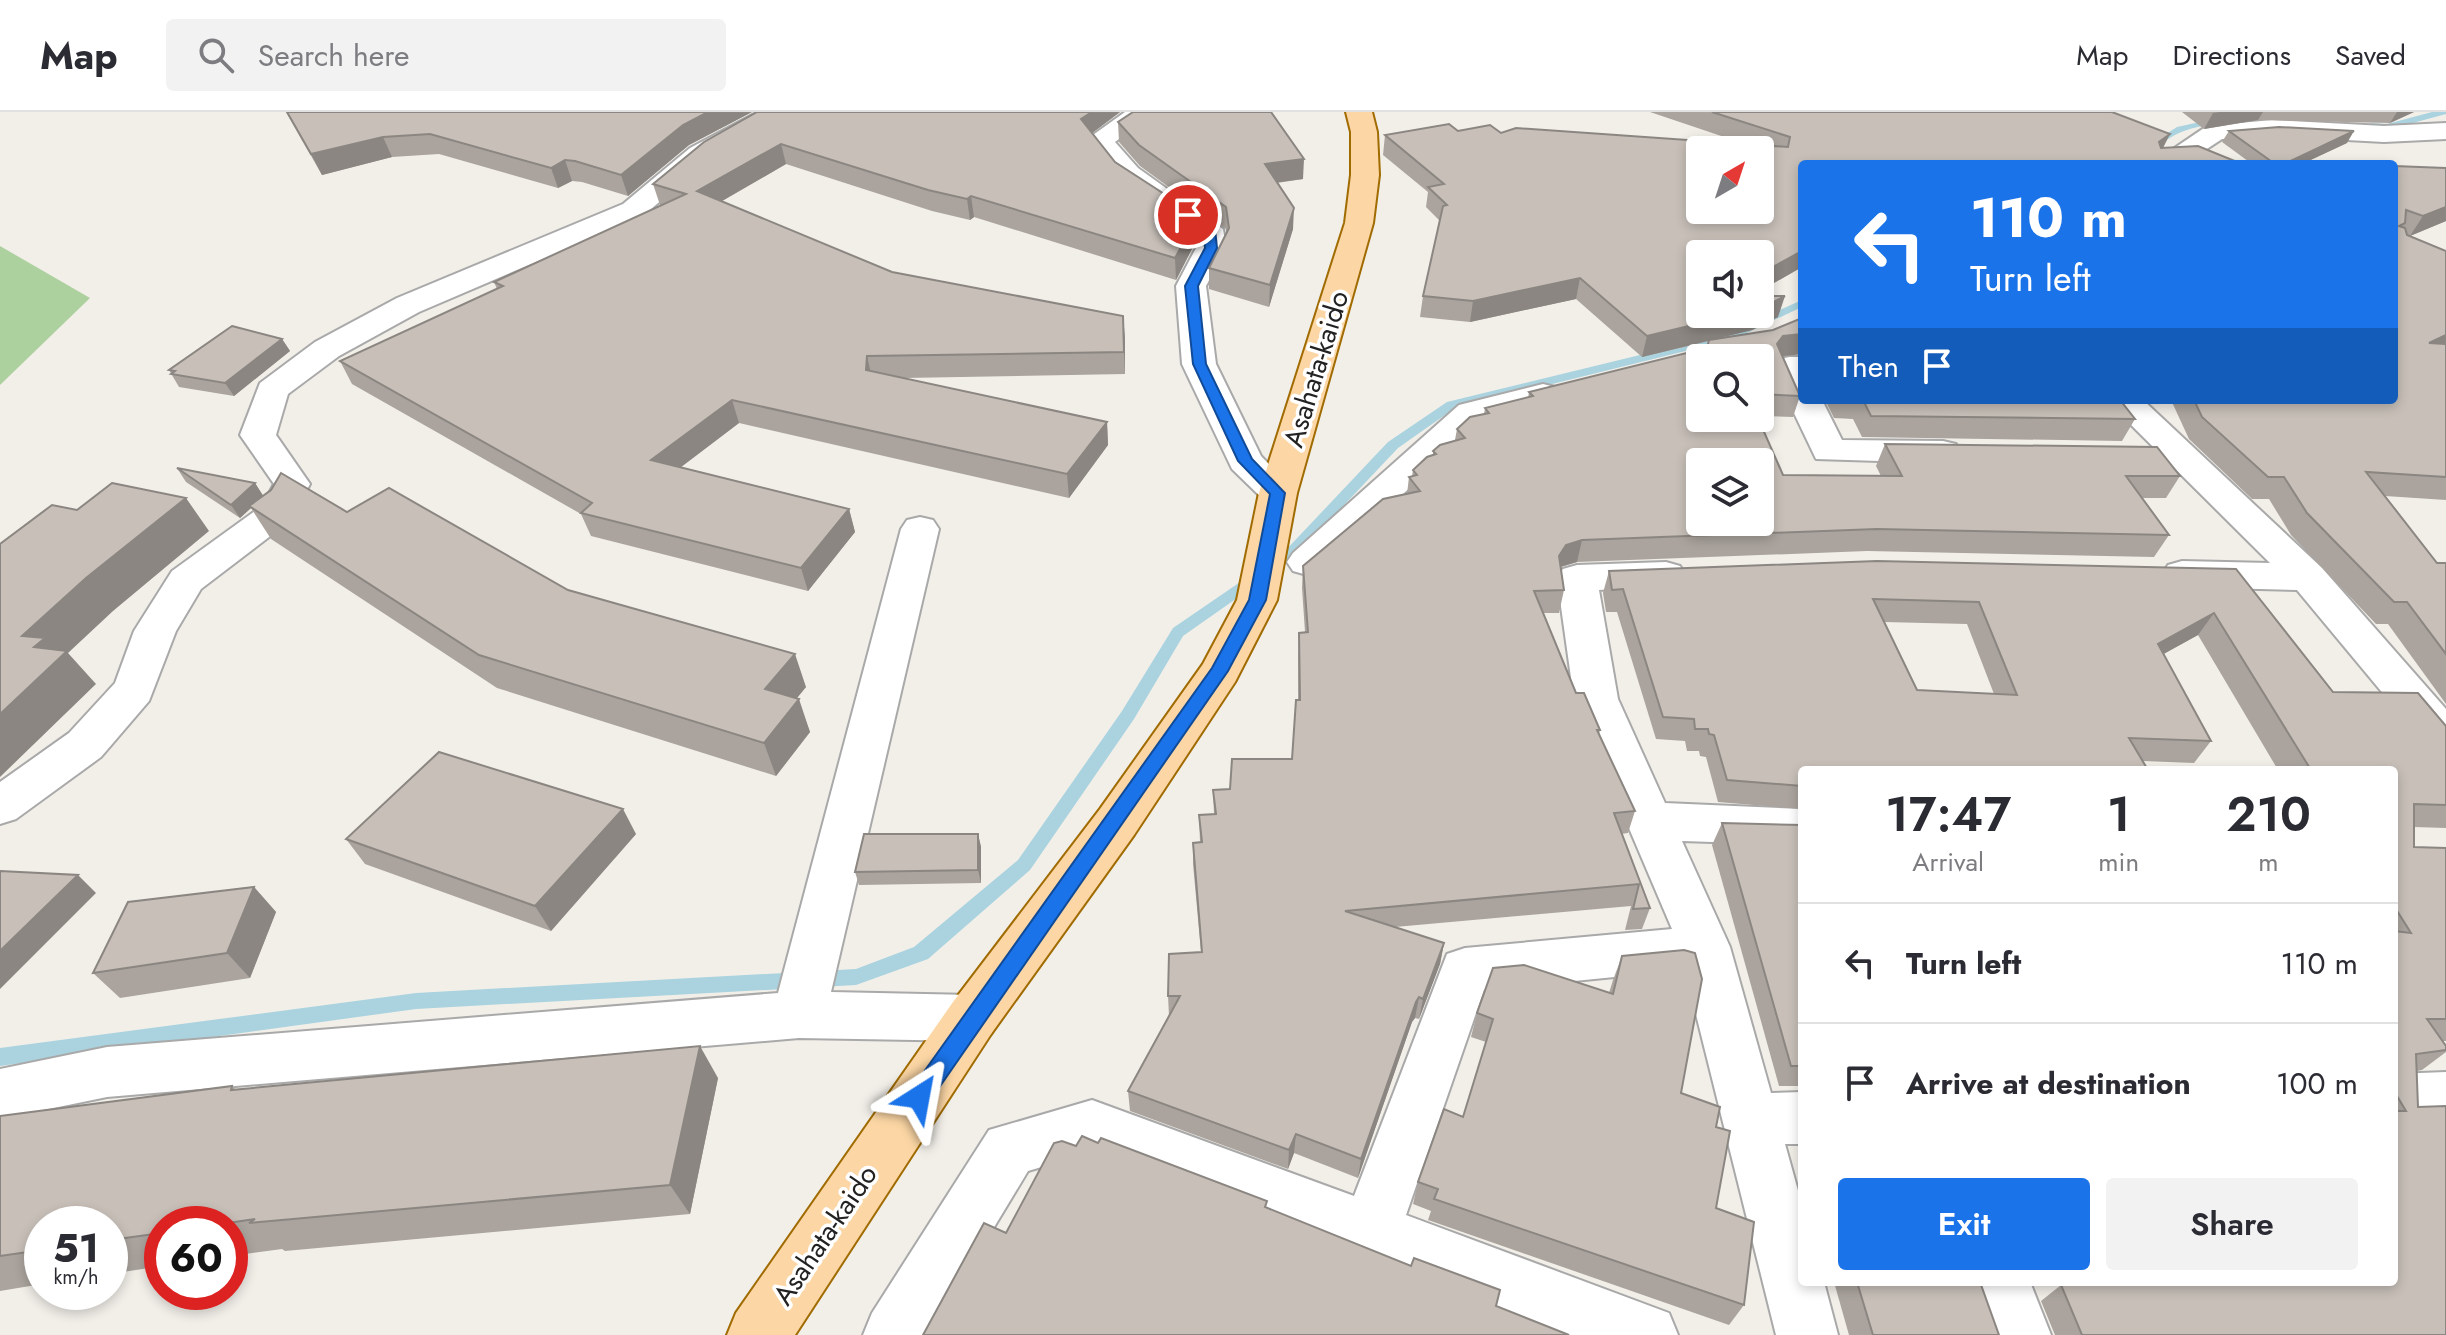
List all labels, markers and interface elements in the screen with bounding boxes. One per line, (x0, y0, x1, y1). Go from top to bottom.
search box (166, 19, 726, 91)
text: Map (40, 28, 118, 83)
icon: search (194, 33, 238, 77)
text: Search here (258, 34, 410, 77)
text: Map (2076, 35, 2128, 76)
text: Directions (2172, 35, 2291, 76)
text: Saved (2335, 35, 2406, 76)
north arrow (1686, 136, 1774, 224)
map controls (1686, 136, 1774, 536)
text: 110 m (1970, 177, 2127, 258)
pin (1154, 181, 1222, 249)
icon: left (1838, 192, 1942, 296)
icon: arrive (1166, 193, 1210, 237)
button: sound (1686, 240, 1774, 328)
text: Turn left (1970, 252, 2091, 304)
street label: Asahata-kaido (1273, 286, 1359, 452)
button: search (1686, 344, 1774, 432)
icon: arrive (1915, 344, 1959, 388)
text: Then (1838, 345, 1899, 388)
button: layers (1686, 448, 1774, 536)
text: 17:47 (1885, 780, 2011, 849)
text: 1 (2107, 780, 2130, 849)
text: 210 (2226, 780, 2311, 849)
text: Arrival (1912, 843, 1984, 881)
text: min (2098, 843, 2139, 881)
text: m (2258, 843, 2279, 881)
icon: left (1838, 941, 1882, 985)
text: Turn left (1906, 942, 2021, 985)
text: 110 m (2281, 942, 2358, 985)
position arrow (877, 1055, 961, 1139)
icon: arrive (1838, 1061, 1882, 1105)
text: Arrive at destination (1906, 1062, 2191, 1105)
text: 100 m (2276, 1062, 2358, 1105)
street label: Asahata-kaido (763, 1156, 887, 1314)
button: Exit (1838, 1178, 2090, 1270)
button: Share (2106, 1178, 2358, 1270)
speed limit sign: 60 (144, 1206, 248, 1310)
text: 51 (53, 1219, 99, 1277)
text: km/h (53, 1263, 99, 1292)

